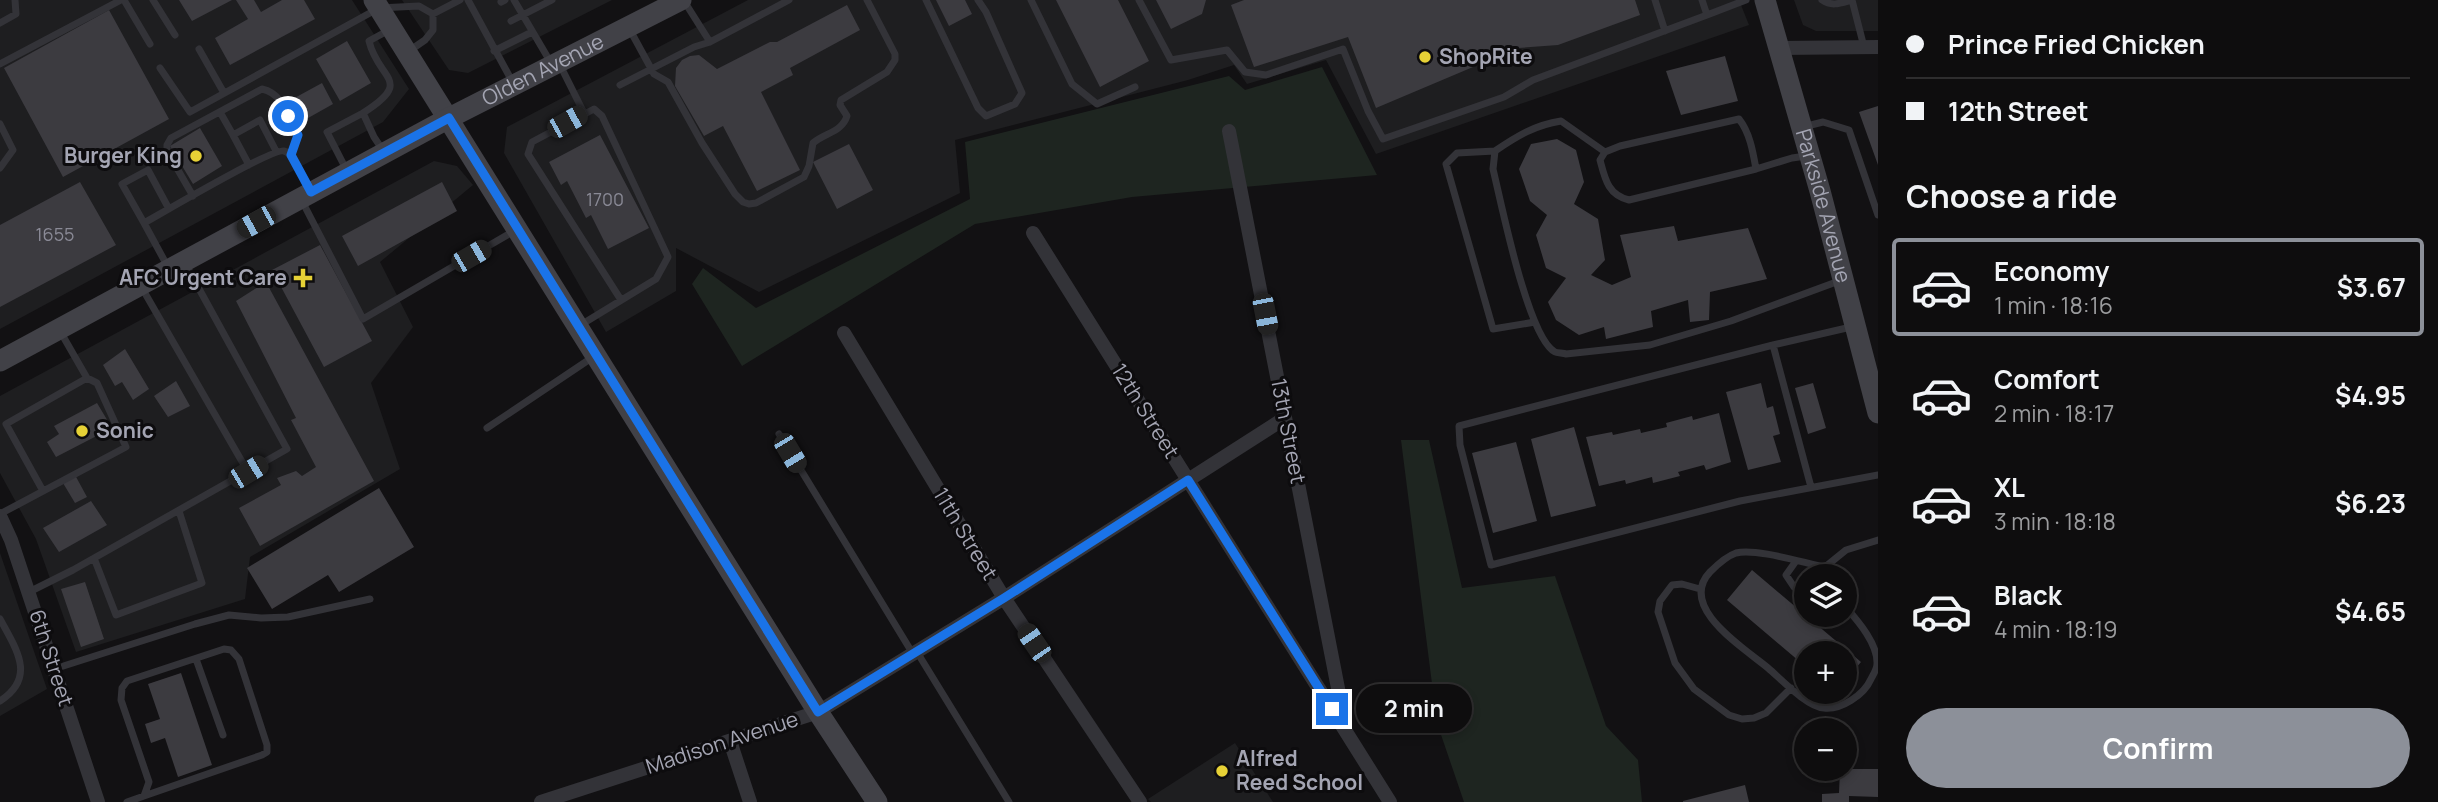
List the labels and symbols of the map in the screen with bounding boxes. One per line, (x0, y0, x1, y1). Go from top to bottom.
street label: Olden Avenue (477, 27, 608, 112)
place label: ShopRite (1439, 42, 1533, 70)
marker: ShopRite (1417, 49, 1433, 65)
route start (272, 100, 304, 132)
car (544, 103, 591, 141)
street label: Parkside Avenue (1790, 125, 1858, 286)
place label: Burger King (64, 141, 182, 169)
marker: Burger King (188, 148, 204, 164)
house number: 1700 (586, 187, 624, 211)
car (233, 203, 280, 241)
house number: 1655 (36, 222, 74, 246)
car (448, 236, 495, 276)
place label: AFC Urgent Care (119, 263, 287, 291)
marker: AFC Urgent Care (293, 268, 313, 288)
car (1251, 291, 1280, 337)
street label: 12th Street (1106, 358, 1186, 463)
street label: 13th Street (1265, 376, 1313, 486)
place label: Sonic (96, 416, 154, 444)
marker: Sonic (74, 423, 90, 439)
car (771, 430, 810, 476)
car (225, 452, 272, 492)
street label: 11th Street (927, 482, 1004, 585)
street label: 6th Street (23, 606, 81, 709)
car (1014, 620, 1055, 666)
callout: 2 min (1356, 684, 1472, 734)
route end (1316, 693, 1348, 725)
street label: Madison Avenue (642, 704, 801, 780)
place label: Alfred Reed School (1236, 744, 1363, 796)
marker: Alfred Reed School (1214, 763, 1230, 779)

